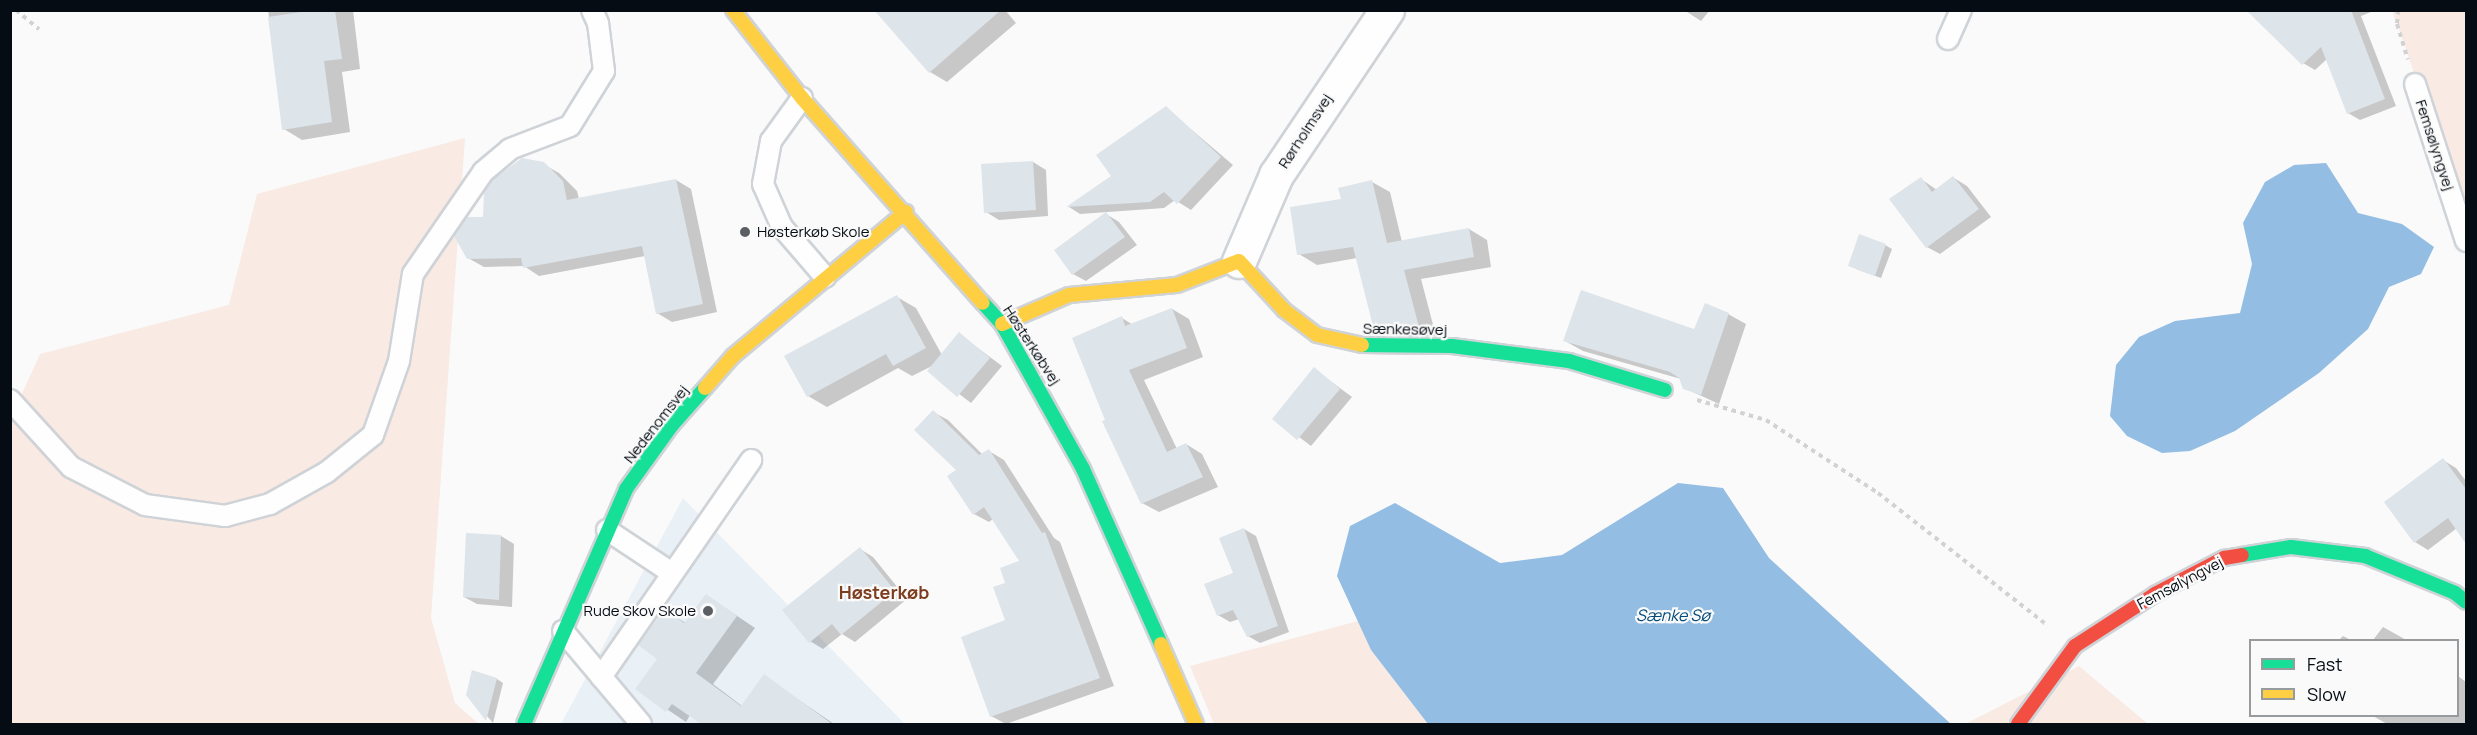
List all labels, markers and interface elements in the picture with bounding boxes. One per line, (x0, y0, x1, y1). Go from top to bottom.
street label: Rørholmsvej (1274, 90, 1336, 172)
street label: Femsølyngvej (2412, 97, 2458, 193)
place label: Høsterkøb Skole (757, 223, 870, 241)
marker: Høsterkøb Skole (738, 225, 752, 239)
street label: Høsterkøbvej (1000, 302, 1064, 388)
street label: Sænkesøvej (1363, 319, 1447, 339)
street label: Nedenomsvej (620, 381, 692, 467)
street label: Femsølyngvej (2134, 553, 2226, 613)
district label: Høsterkøb (839, 581, 929, 603)
place label: Rude Skov Skole (584, 602, 696, 620)
marker: Rude Skov Skole (701, 604, 715, 618)
water label: Sænke Sø (1636, 605, 1710, 625)
legend (2249, 639, 2459, 717)
text: Fast (2307, 652, 2342, 676)
text: Slow (2307, 682, 2346, 706)

